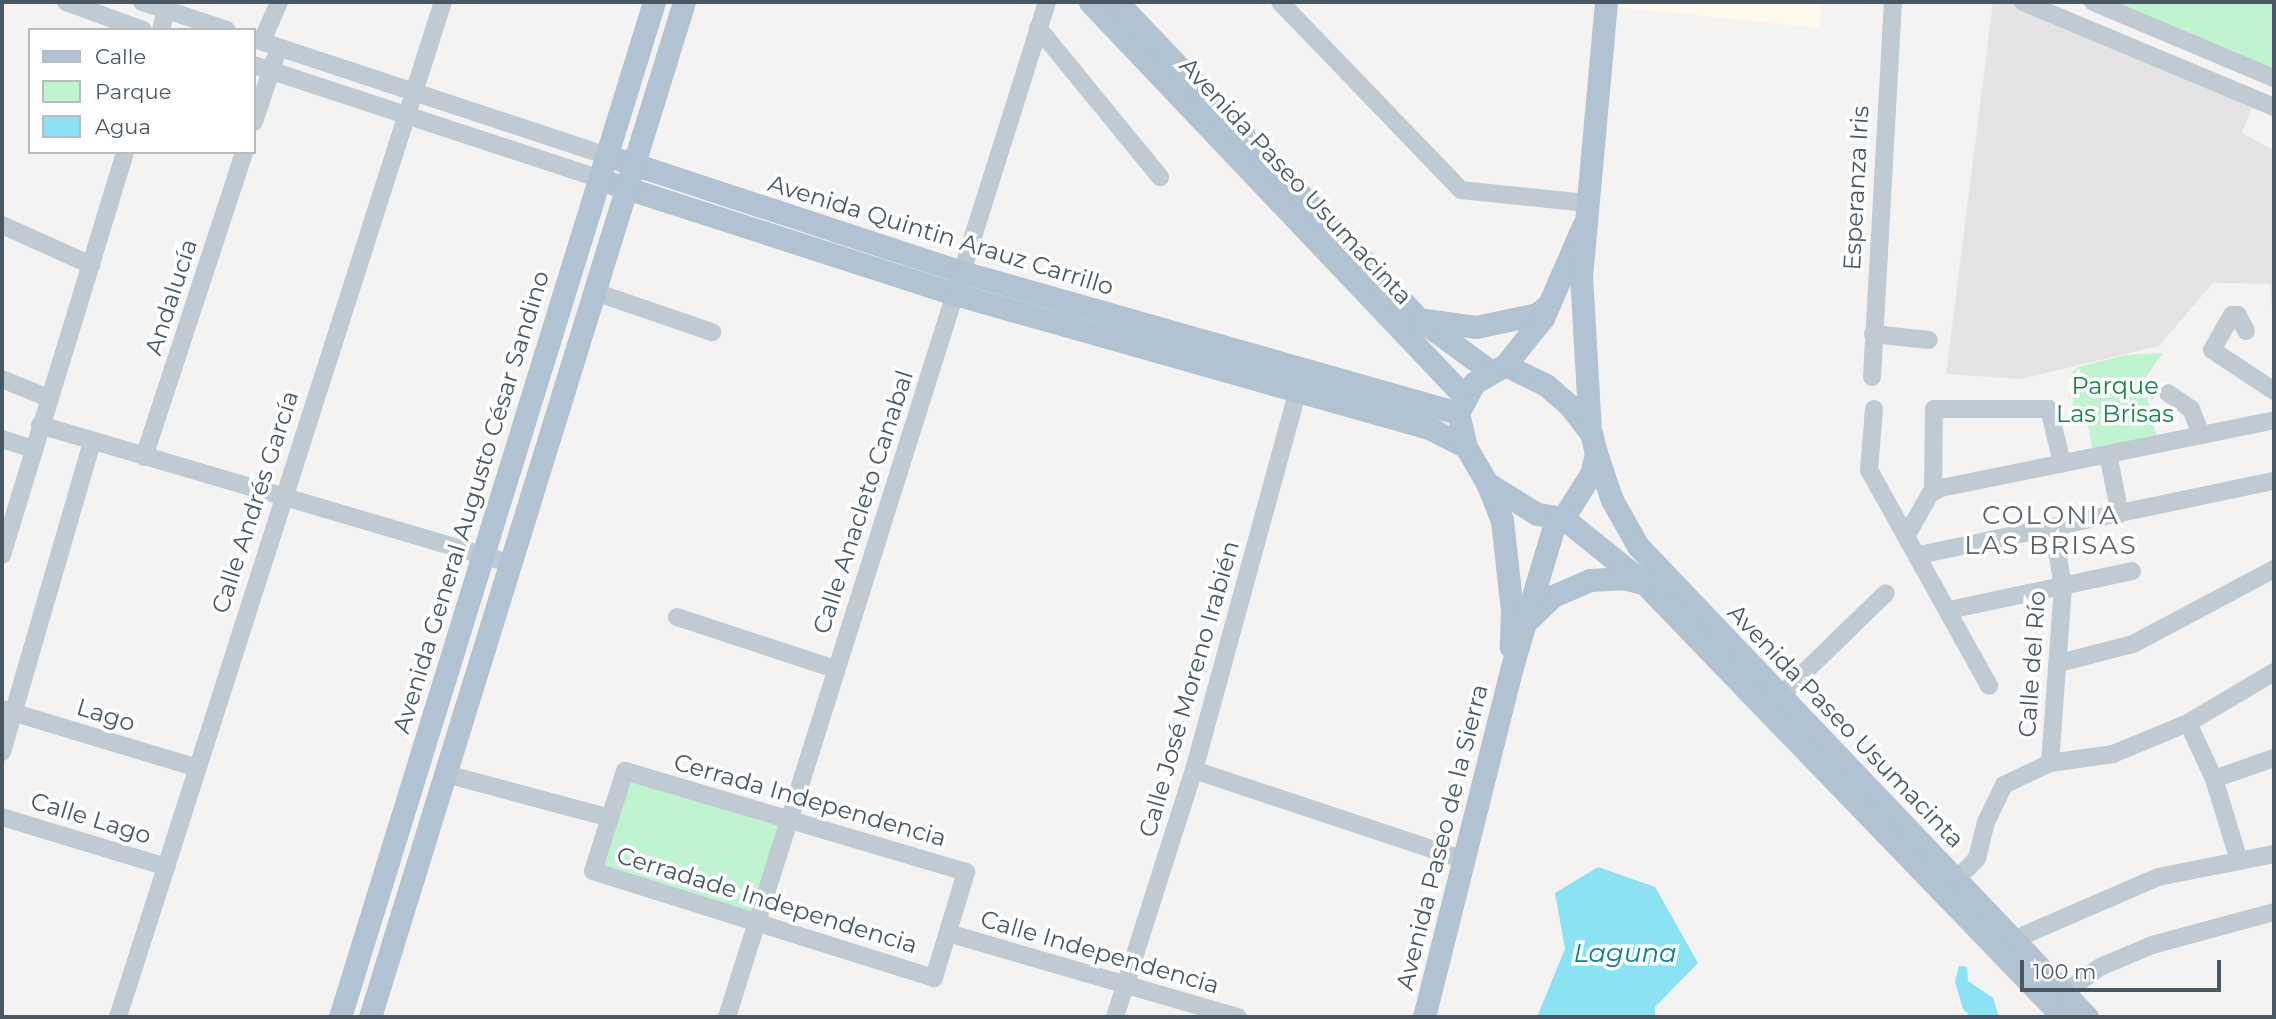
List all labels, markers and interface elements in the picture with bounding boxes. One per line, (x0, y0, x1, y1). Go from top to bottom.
legend (28, 28, 256, 154)
text: Calle (95, 44, 146, 69)
street label: Avenida Paseo Usumacinta (1174, 51, 1418, 311)
text: Parque (95, 79, 171, 104)
street label: Esperanza Iris (1837, 105, 1875, 271)
text: Agua (95, 114, 151, 139)
street label: Avenida Quintin Arauz Carrillo (765, 169, 1117, 301)
street label: Andalucía (139, 235, 203, 359)
street label: Avenida General Augusto César Sandino (387, 267, 555, 737)
street label: Calle Anacleto Canabal (807, 367, 919, 637)
park label: Parque Las Brisas (2056, 372, 2174, 428)
street label: Calle Andrés García (205, 387, 305, 617)
district label: COLONIA LAS BRISAS (1965, 500, 2137, 562)
street label: Calle José Moreno Irabién (1133, 537, 1245, 841)
street label: Calle del Río (2013, 590, 2051, 738)
street label: Avenida Paseo Usumacinta (1722, 598, 1970, 854)
street label: Avenida Paseo de la Sierra (1390, 681, 1494, 993)
street label: Lago (73, 692, 139, 738)
street label: Cerrada Independencia (670, 747, 950, 853)
street label: Calle Lago (27, 786, 155, 850)
street label: Cerradade Independencia (613, 840, 921, 960)
street label: Calle Independencia (977, 904, 1223, 1000)
water label: Laguna (1573, 938, 1677, 970)
scale bar (2024, 946, 2225, 990)
text: 100 m (2033, 959, 2096, 984)

